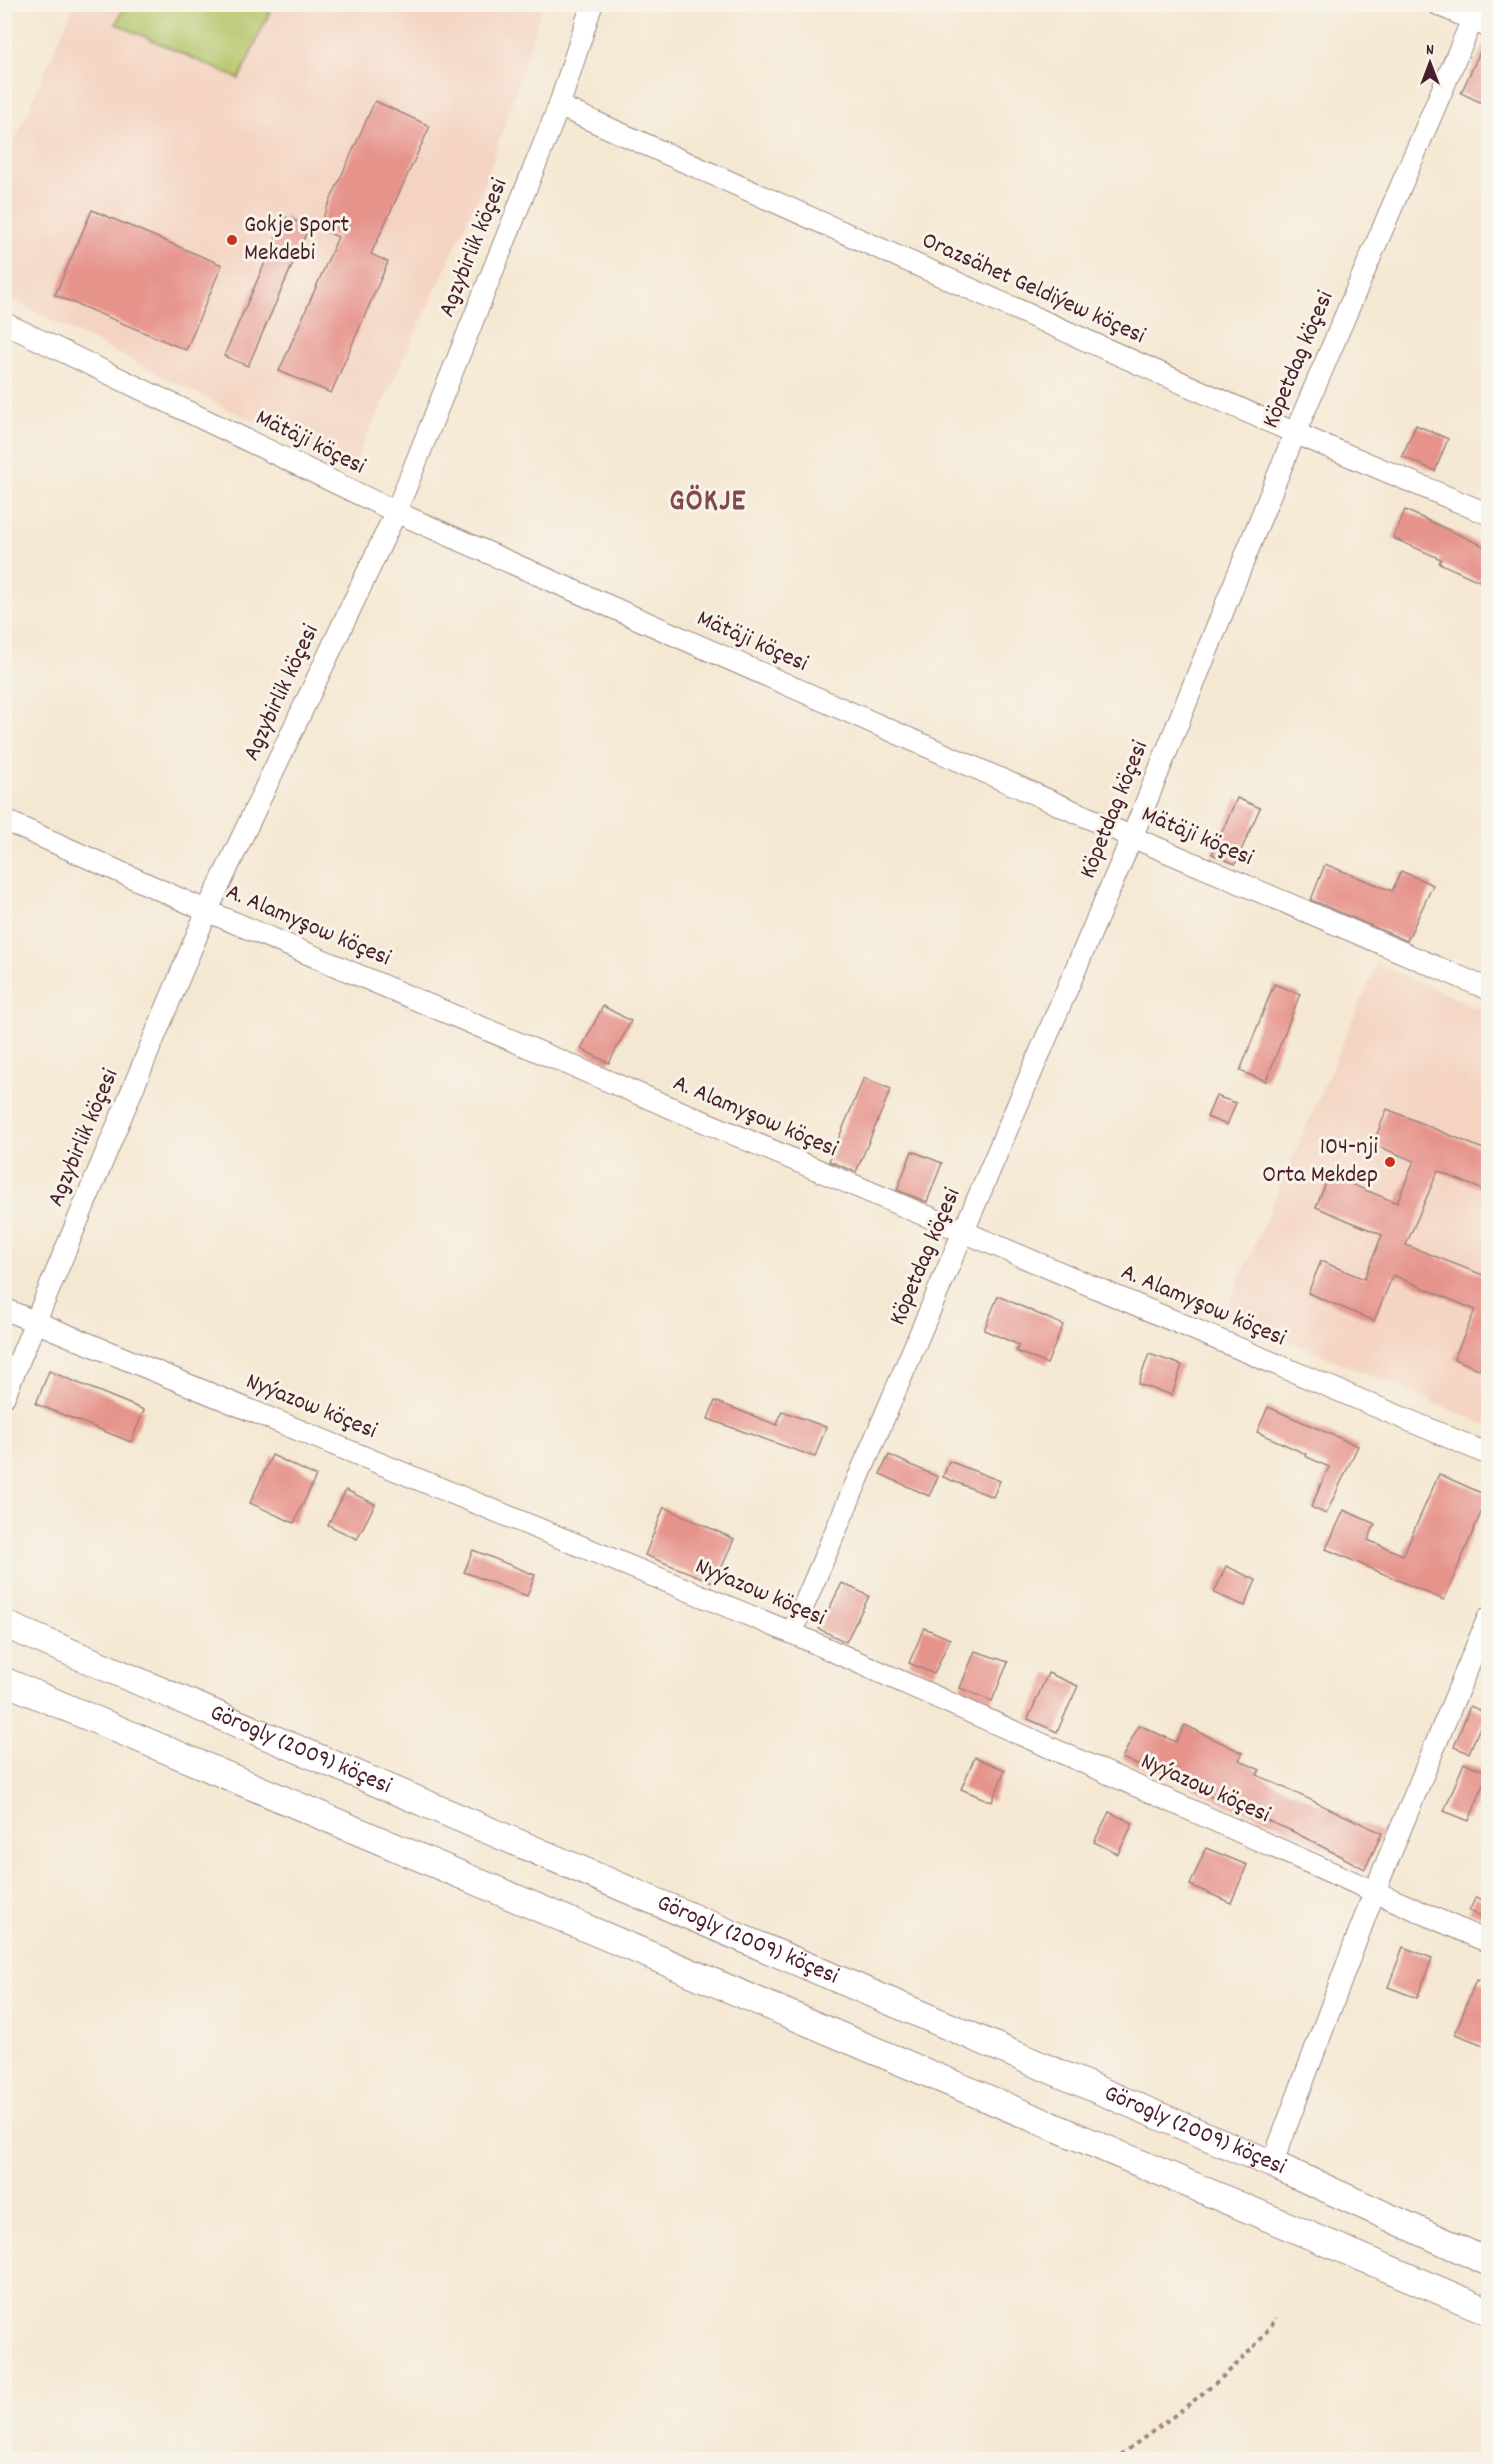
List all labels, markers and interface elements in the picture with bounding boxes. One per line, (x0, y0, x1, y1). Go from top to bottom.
north arrow (1400, 33, 1460, 93)
text: N (1426, 39, 1434, 62)
street label: Agzybirlik köçesi (431, 174, 517, 322)
place label: Gokje Sport Mekdebi (244, 209, 349, 271)
street label: Orazsähet Geldiýew köçesi (916, 224, 1150, 354)
marker: Gokje Sport Mekdebi (225, 233, 239, 247)
street label: Köpetdag köçesi (1255, 286, 1343, 434)
street label: Mätäji köçesi (249, 402, 371, 484)
district label: GÖKJE (669, 482, 747, 525)
street label: Mätäji köçesi (691, 602, 813, 682)
street label: Agzybirlik köçesi (236, 619, 328, 767)
street label: Köpetdag köçesi (1072, 736, 1158, 884)
street label: Mätäji köçesi (1136, 798, 1258, 876)
street label: A. Alamyşow köçesi (220, 876, 396, 976)
street label: Agzybirlik köçesi (40, 1064, 128, 1212)
street label: A. Alamyşow köçesi (667, 1067, 843, 1167)
place label: 104-nji Orta Mekdep (1262, 1131, 1378, 1193)
marker: 104-nji Orta Mekdep (1383, 1155, 1397, 1169)
street label: Köpetdag köçesi (882, 1183, 970, 1331)
street label: A. Alamyşow köçesi (1115, 1256, 1291, 1356)
street label: Nyýazow köçesi (240, 1365, 382, 1449)
street label: Nyýazow köçesi (690, 1550, 830, 1636)
street label: Görogly (2009) köçesi (204, 1696, 396, 1804)
street label: Nyýazow köçesi (1135, 1745, 1275, 1833)
street label: Görogly (2009) köçesi (651, 1887, 843, 1994)
street label: Görogly (2009) köçesi (1098, 2077, 1291, 2185)

